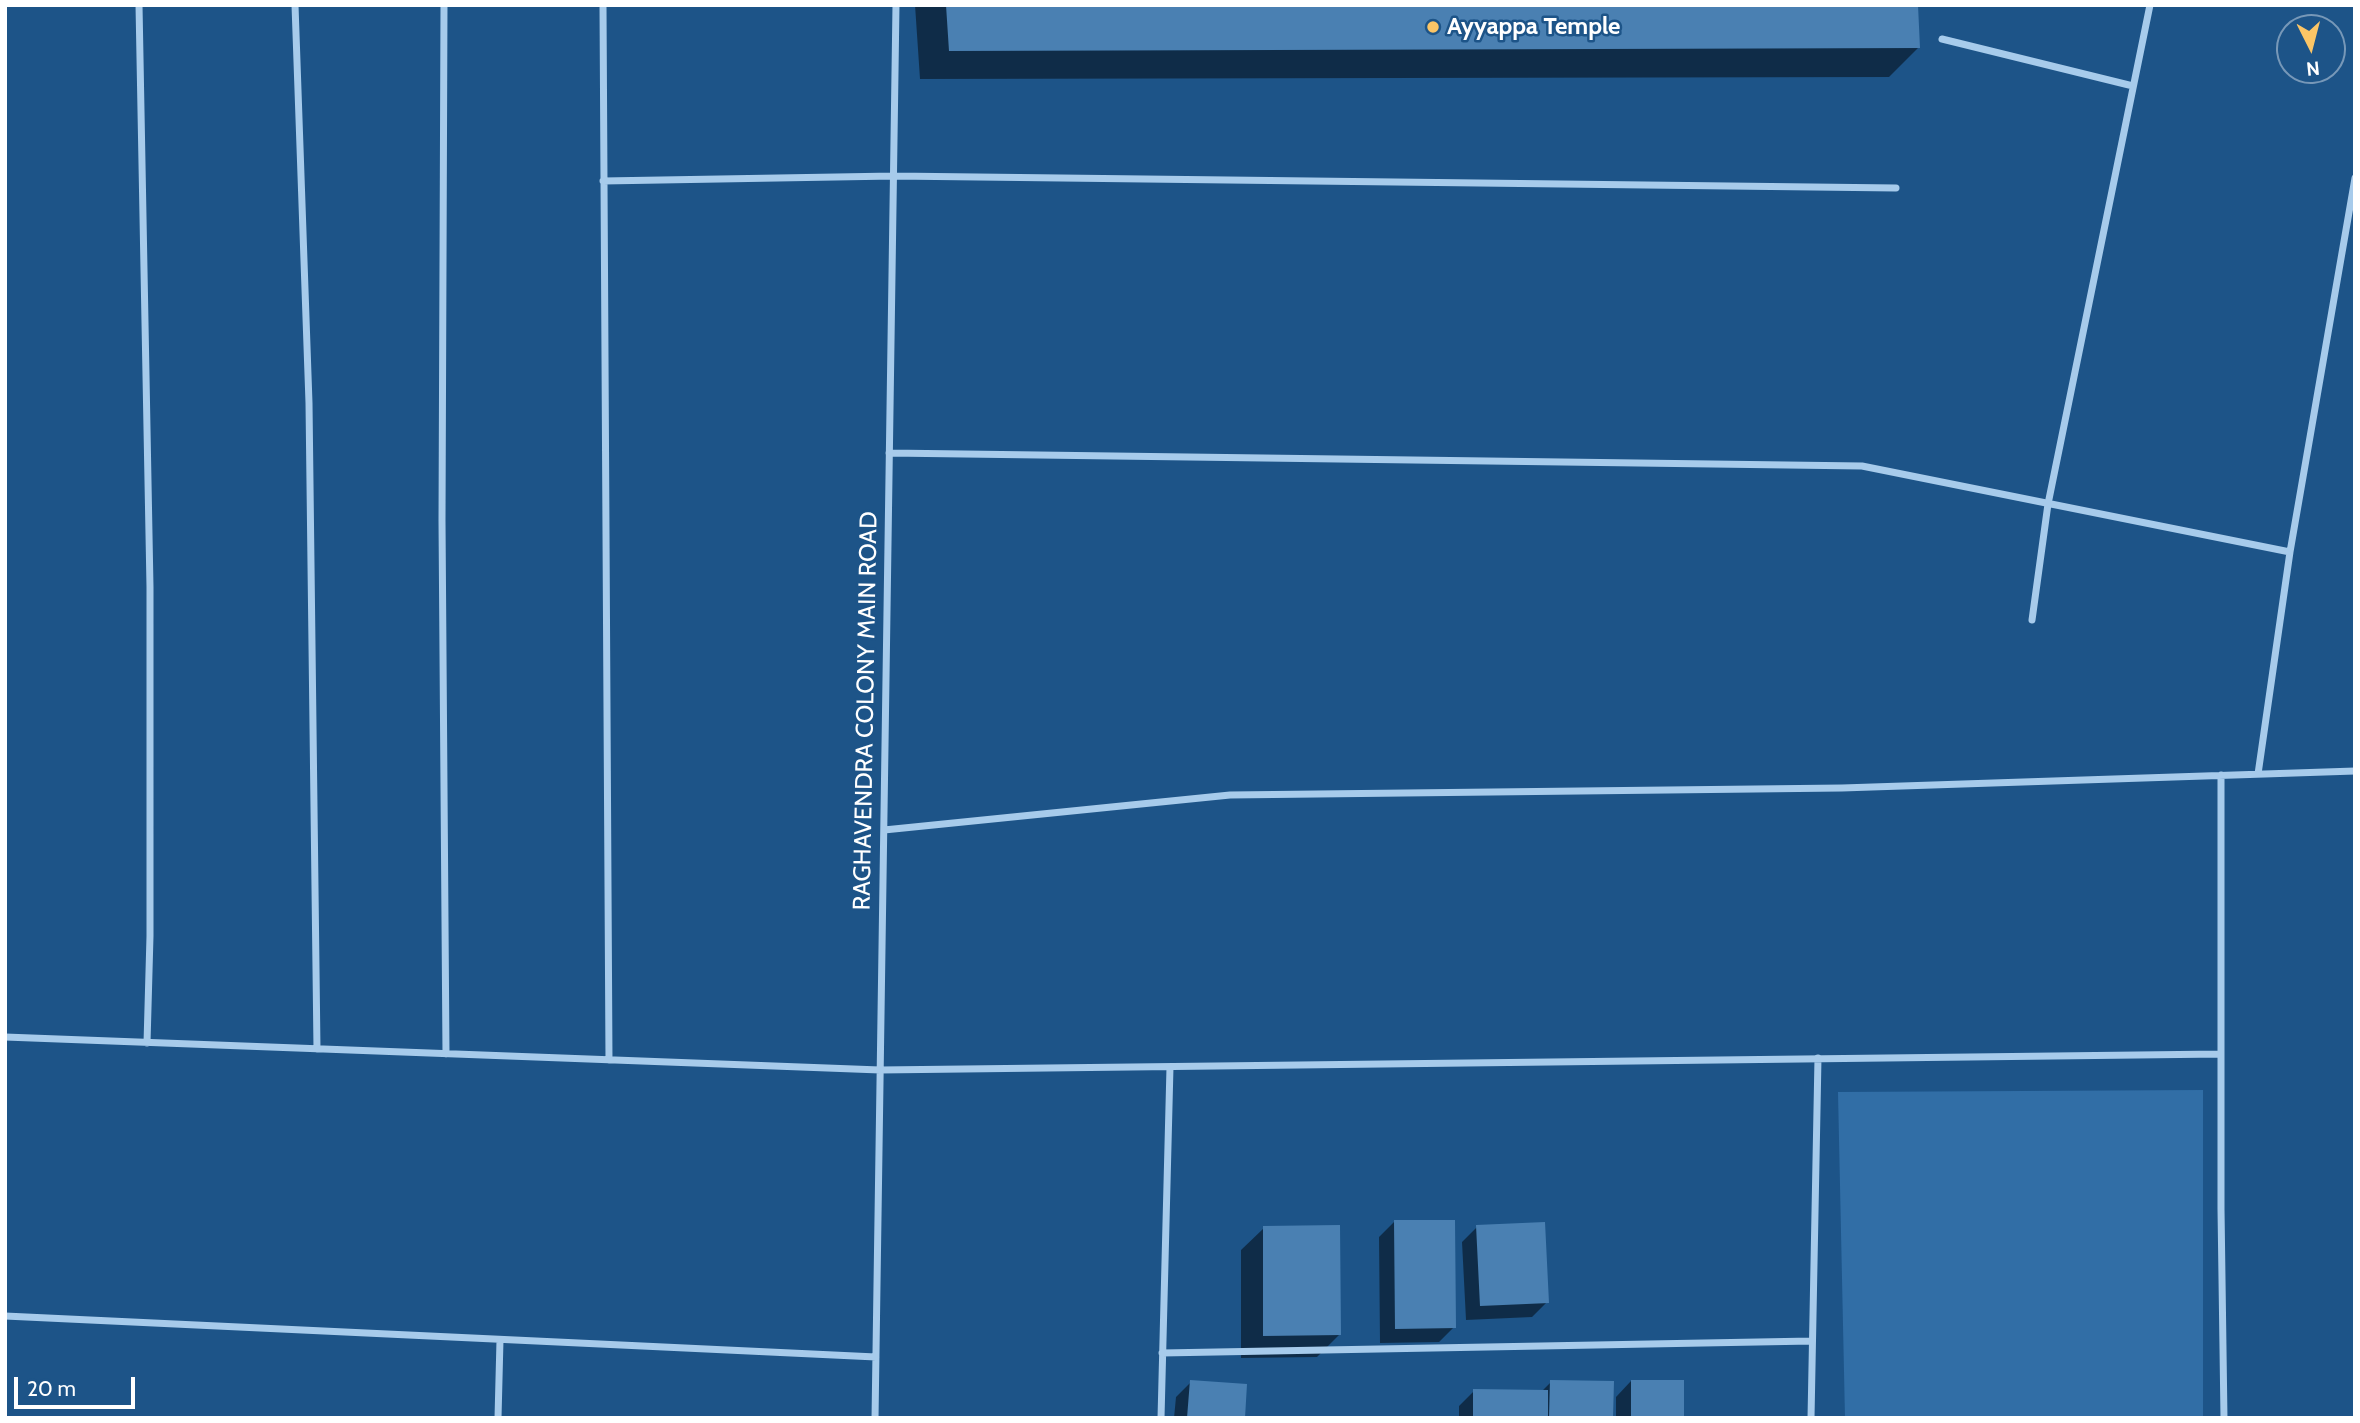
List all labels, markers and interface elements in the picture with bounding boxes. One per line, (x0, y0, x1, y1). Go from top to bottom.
place label: Ayyappa Temple (1447, 13, 1620, 41)
north arrow (2276, 14, 2346, 84)
marker: Ayyappa Temple (1425, 19, 1441, 35)
text: N (2305, 56, 2321, 81)
street label: RAGHAVENDRA COLONY MAIN ROAD (848, 511, 884, 911)
scale bar (18, 1364, 138, 1408)
text: 20 m (27, 1376, 76, 1401)

